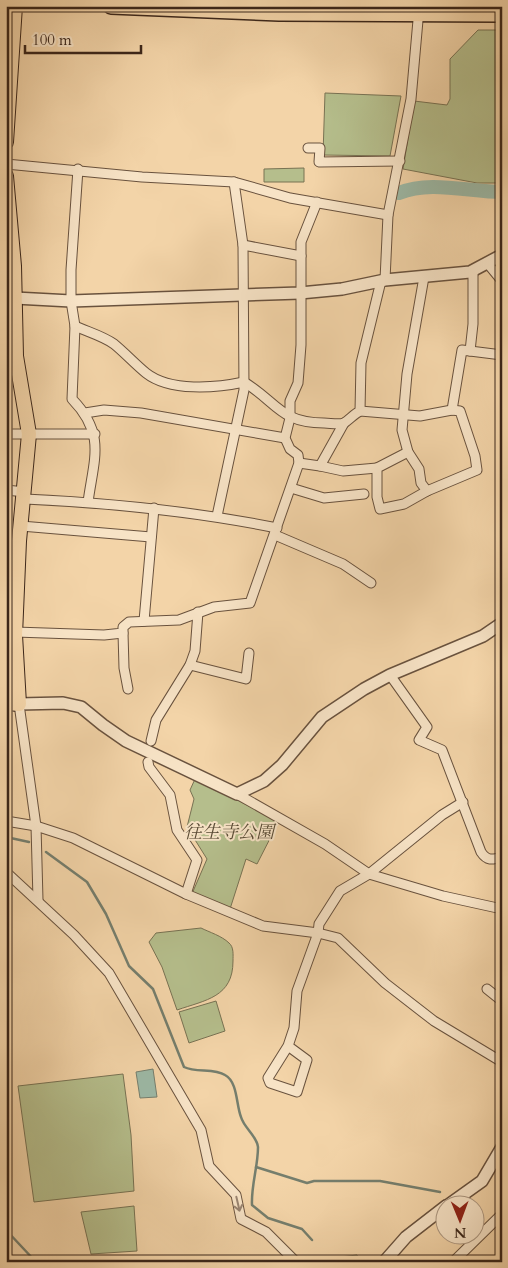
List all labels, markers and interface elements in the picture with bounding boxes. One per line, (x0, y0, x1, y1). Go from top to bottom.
scale bar (25, 22, 141, 54)
text: 100 m (32, 30, 72, 50)
park label: 往生寺公園 (184, 820, 277, 845)
one-way arrow (234, 1196, 243, 1212)
north arrow (436, 1196, 486, 1246)
text: N (454, 1223, 466, 1242)

